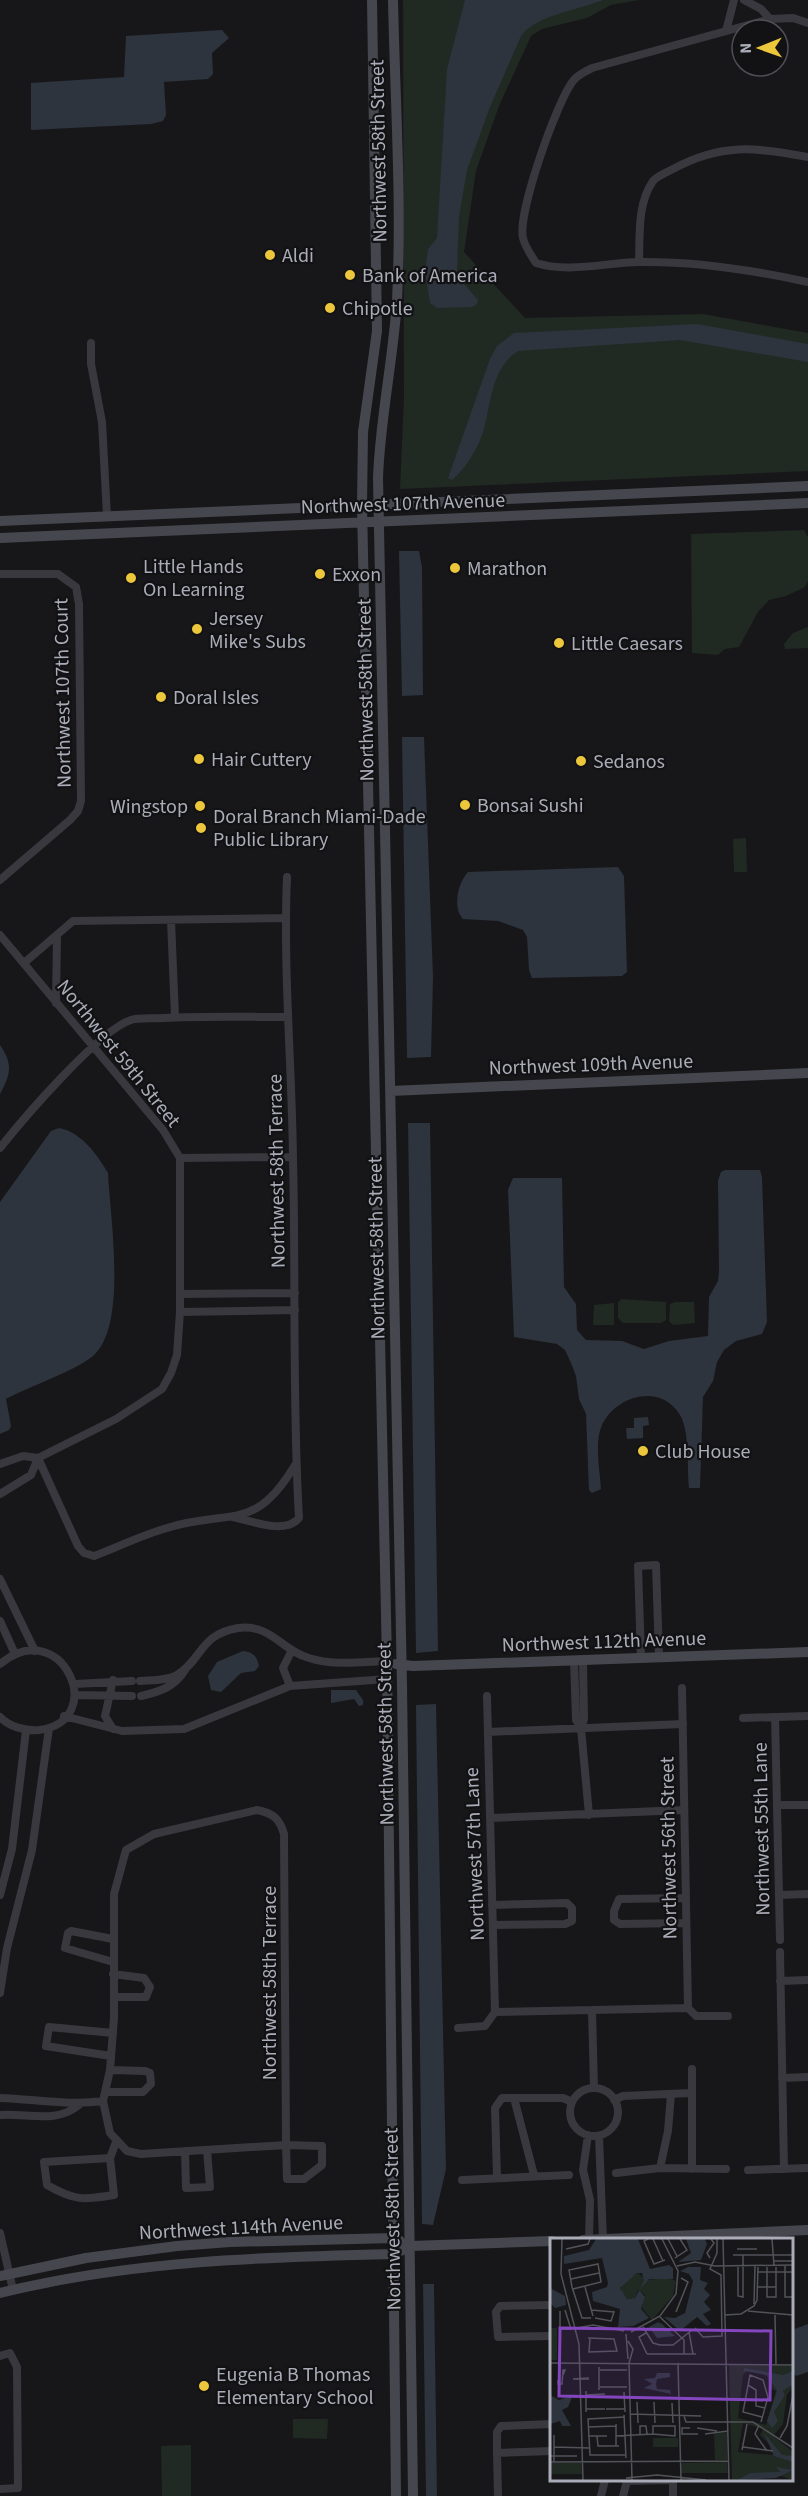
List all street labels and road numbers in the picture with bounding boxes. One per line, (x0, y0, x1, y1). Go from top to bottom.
street label: Northwest 58th Street (363, 59, 395, 243)
street label: Northwest 107th Avenue (300, 486, 506, 522)
street label: Northwest 107th Court (47, 598, 79, 788)
street label: Northwest 58th Street (350, 598, 382, 782)
street label: Northwest 59th Street (50, 974, 187, 1134)
street label: Northwest 109th Avenue (488, 1047, 694, 1083)
street label: Northwest 58th Terrace (261, 1074, 293, 1268)
street label: Northwest 58th Street (361, 1156, 393, 1340)
street label: Northwest 112th Avenue (501, 1624, 707, 1660)
street label: Northwest 58th Street (370, 1642, 402, 1826)
street label: Northwest 55th Lane (746, 1742, 778, 1916)
street label: Northwest 56th Street (653, 1756, 685, 1940)
street label: Northwest 57th Lane (458, 1767, 492, 1941)
street label: Northwest 58th Terrace (256, 1886, 284, 2080)
street label: Northwest 58th Street (377, 2127, 409, 2311)
street label: Northwest 114th Avenue (138, 2209, 344, 2247)

